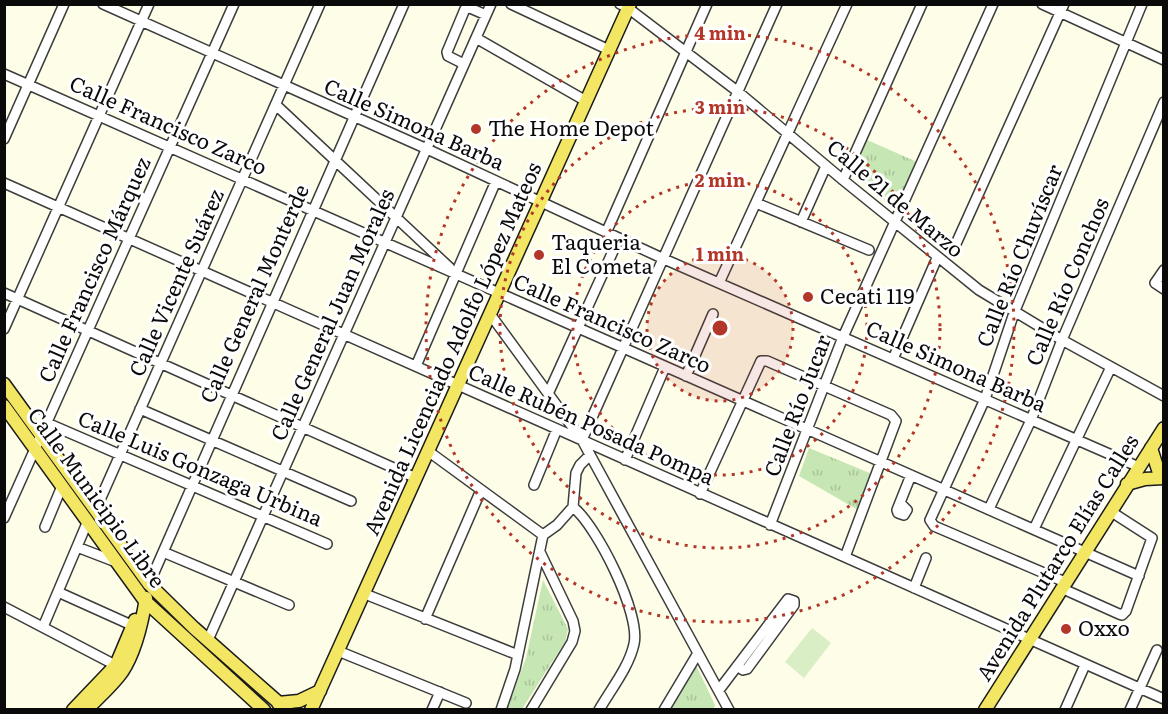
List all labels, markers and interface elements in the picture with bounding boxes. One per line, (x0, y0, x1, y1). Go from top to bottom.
text: 4 min (694, 19, 746, 46)
street label: Calle Francisco Zarco (65, 66, 273, 181)
street label: Calle Simona Barba (320, 69, 511, 177)
text: 3 min (695, 93, 746, 120)
place label: The Home Depot (488, 111, 654, 142)
marker: The Home Depot (469, 122, 483, 136)
street label: Calle 21 de Marzo (821, 131, 972, 264)
street label: Calle Francisco Márquez (29, 151, 157, 387)
street label: Avenida Licenciado Adolfo López Mateos (354, 156, 547, 540)
street label: Calle Río Chuvíscar (967, 159, 1068, 351)
text: 2 min (695, 166, 746, 193)
street label: Calle General Monterde (190, 179, 315, 407)
street label: Calle Vicente Suárez (119, 183, 230, 381)
street label: Calle General Juan Morales (261, 183, 400, 445)
street label: Calle Río Conchos (1016, 192, 1115, 370)
place label: Taqueria El Cometa (551, 225, 653, 280)
text: 1 min (696, 240, 745, 267)
marker: Taqueria El Cometa (532, 248, 546, 262)
street label: Calle Francisco Zarco (509, 264, 717, 379)
place label: Cecati 119 (820, 279, 915, 310)
marker: Cecati 119 (801, 290, 815, 304)
street label: Calle Simona Barba (862, 311, 1053, 419)
centre of rings (710, 318, 730, 338)
street label: Calle Río Jucar (754, 330, 837, 480)
street label: Calle Rubén Posada Pompa (464, 354, 721, 491)
street label: Calle Municipio Libre (22, 400, 174, 593)
street label: Calle Luis Gonzaga Urbina (74, 401, 329, 533)
street label: Avenida Plutarco Elías Calles (967, 427, 1145, 686)
place label: Oxxo (1078, 611, 1130, 642)
marker: Oxxo (1059, 622, 1073, 636)

